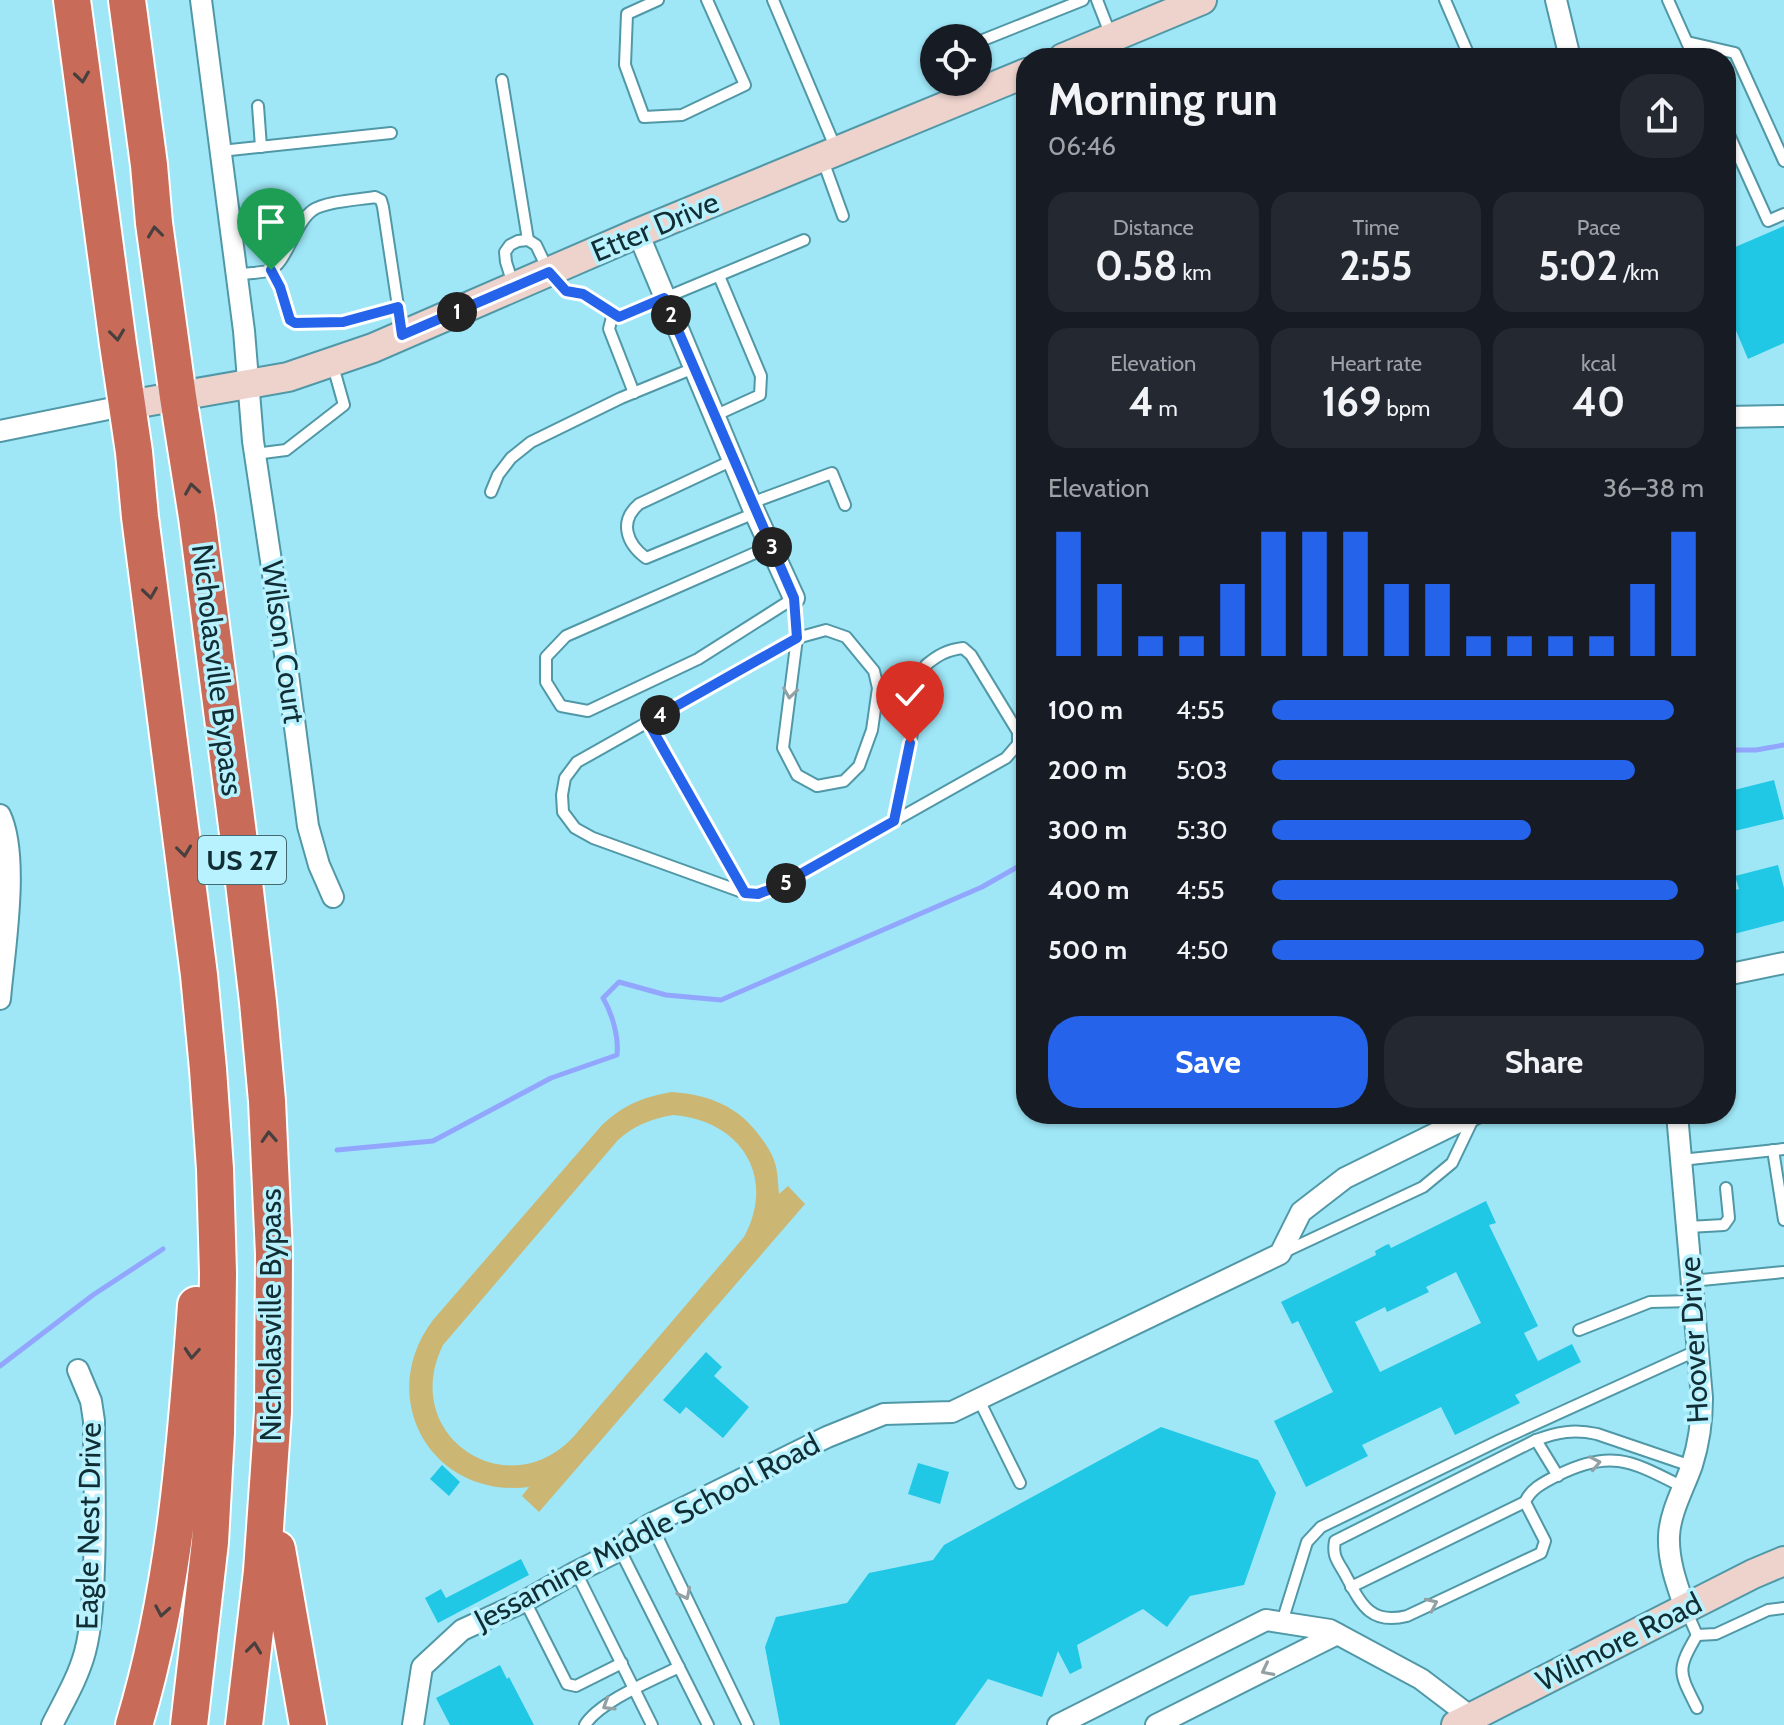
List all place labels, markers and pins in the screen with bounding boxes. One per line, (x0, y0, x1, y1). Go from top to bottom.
pin (237, 188, 305, 270)
pin: 1 (437, 292, 477, 332)
pin: 2 (651, 295, 691, 335)
pin: 3 (752, 527, 792, 567)
pin (876, 661, 944, 743)
pin: 4 (640, 695, 680, 735)
pin: 5 (766, 863, 806, 903)

